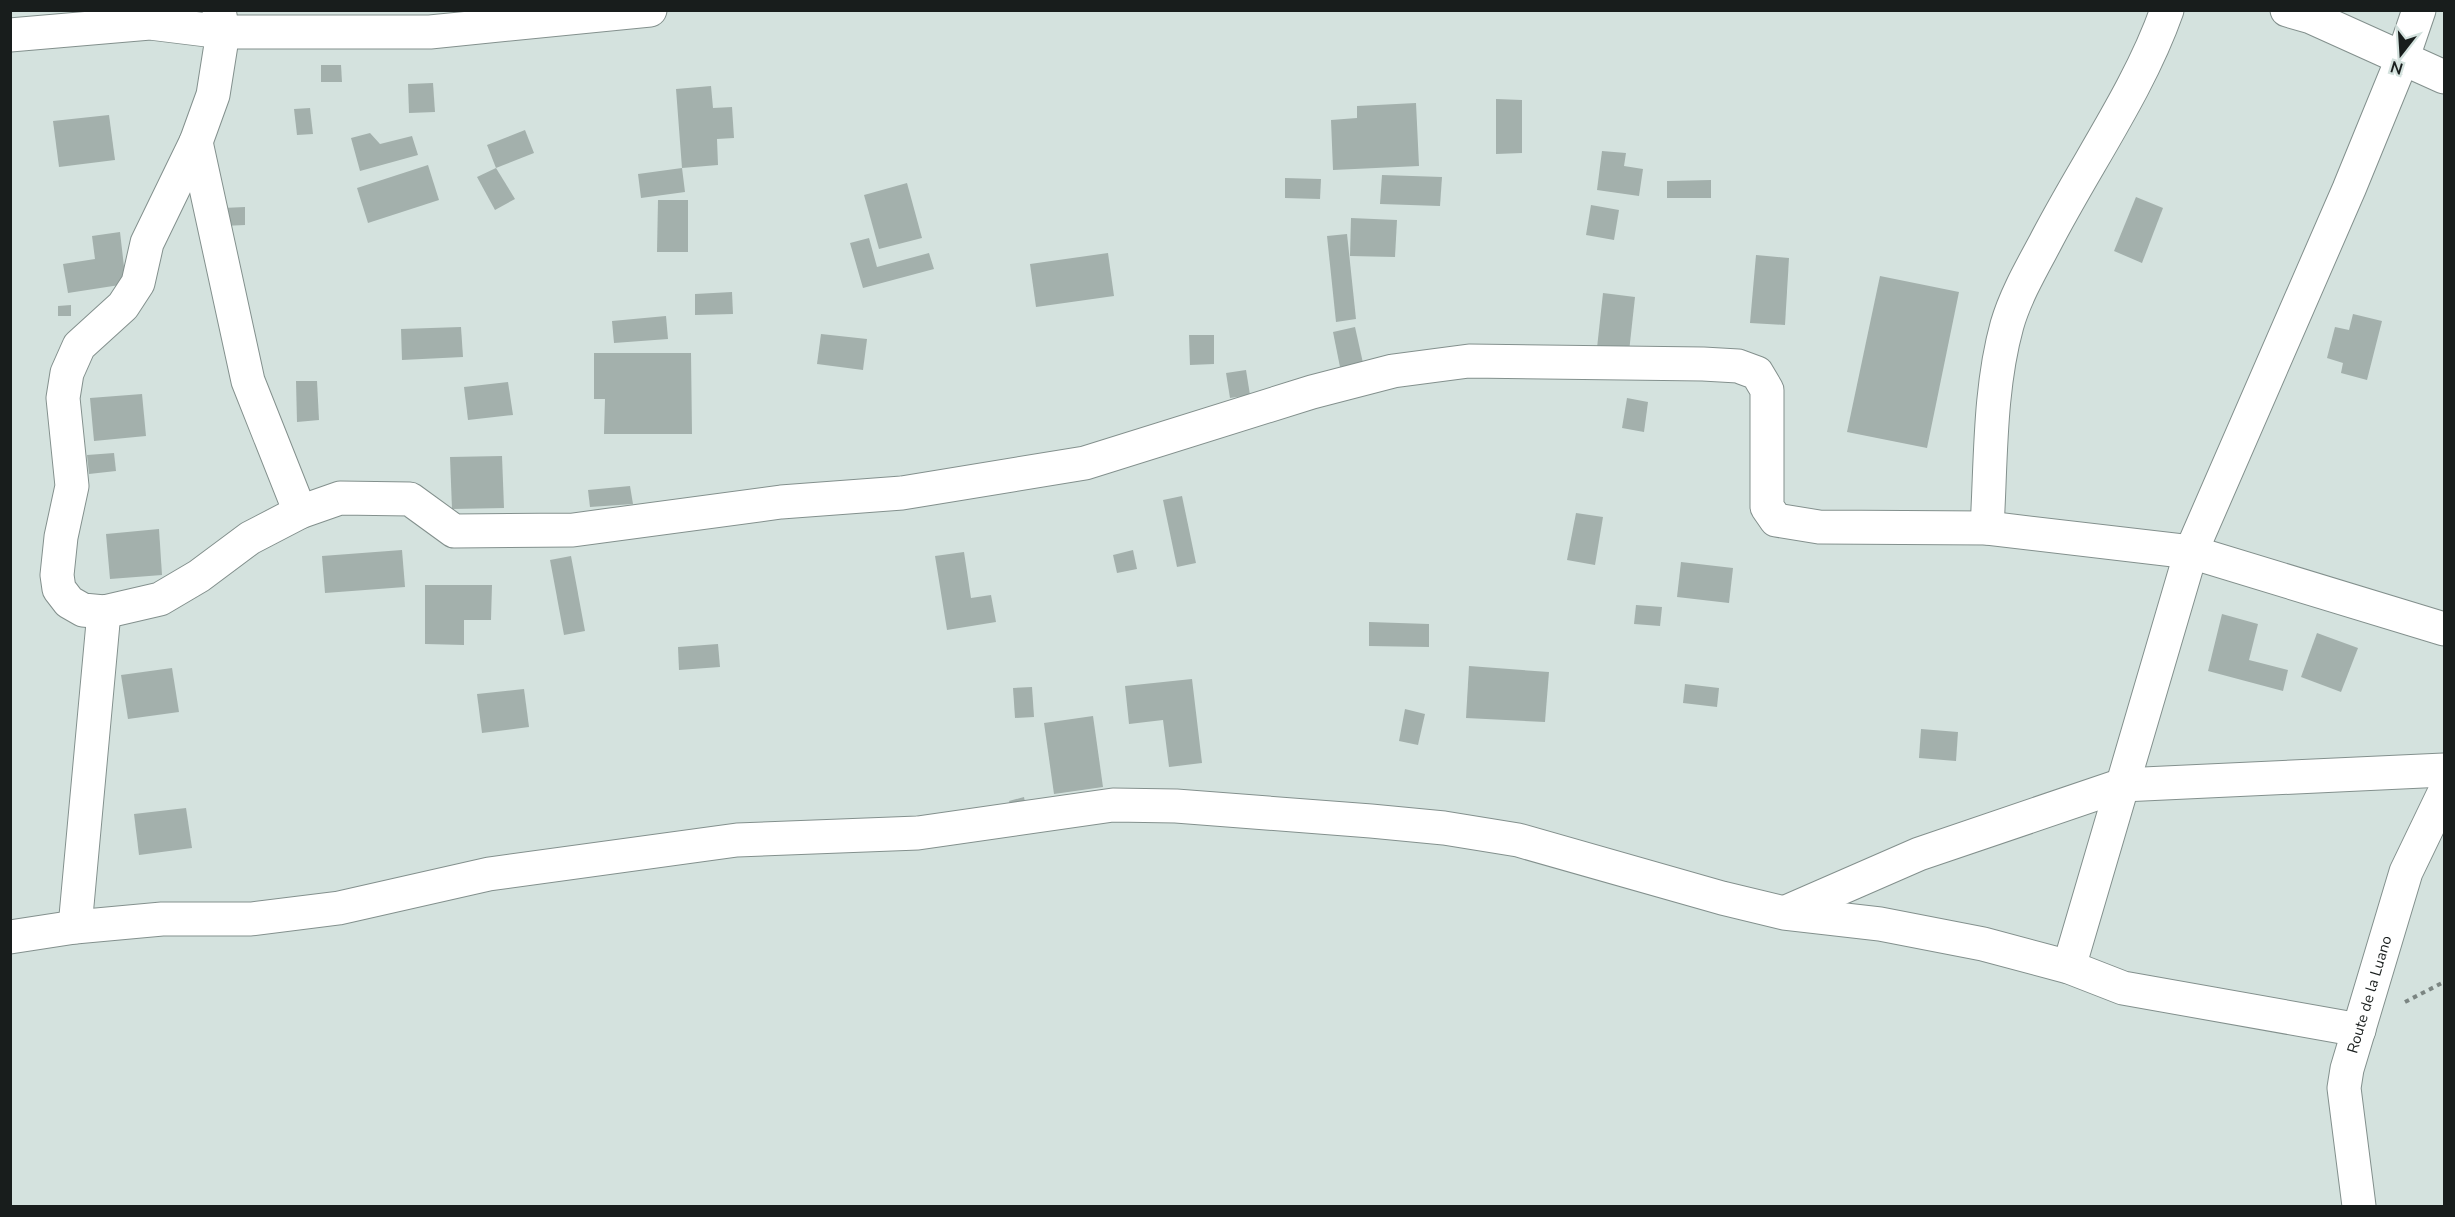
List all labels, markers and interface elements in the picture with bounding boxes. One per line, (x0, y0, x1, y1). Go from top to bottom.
north arrow (2371, 24, 2431, 84)
text: N (2388, 55, 2406, 80)
street label: Route de la Luano (2342, 933, 2396, 1056)

